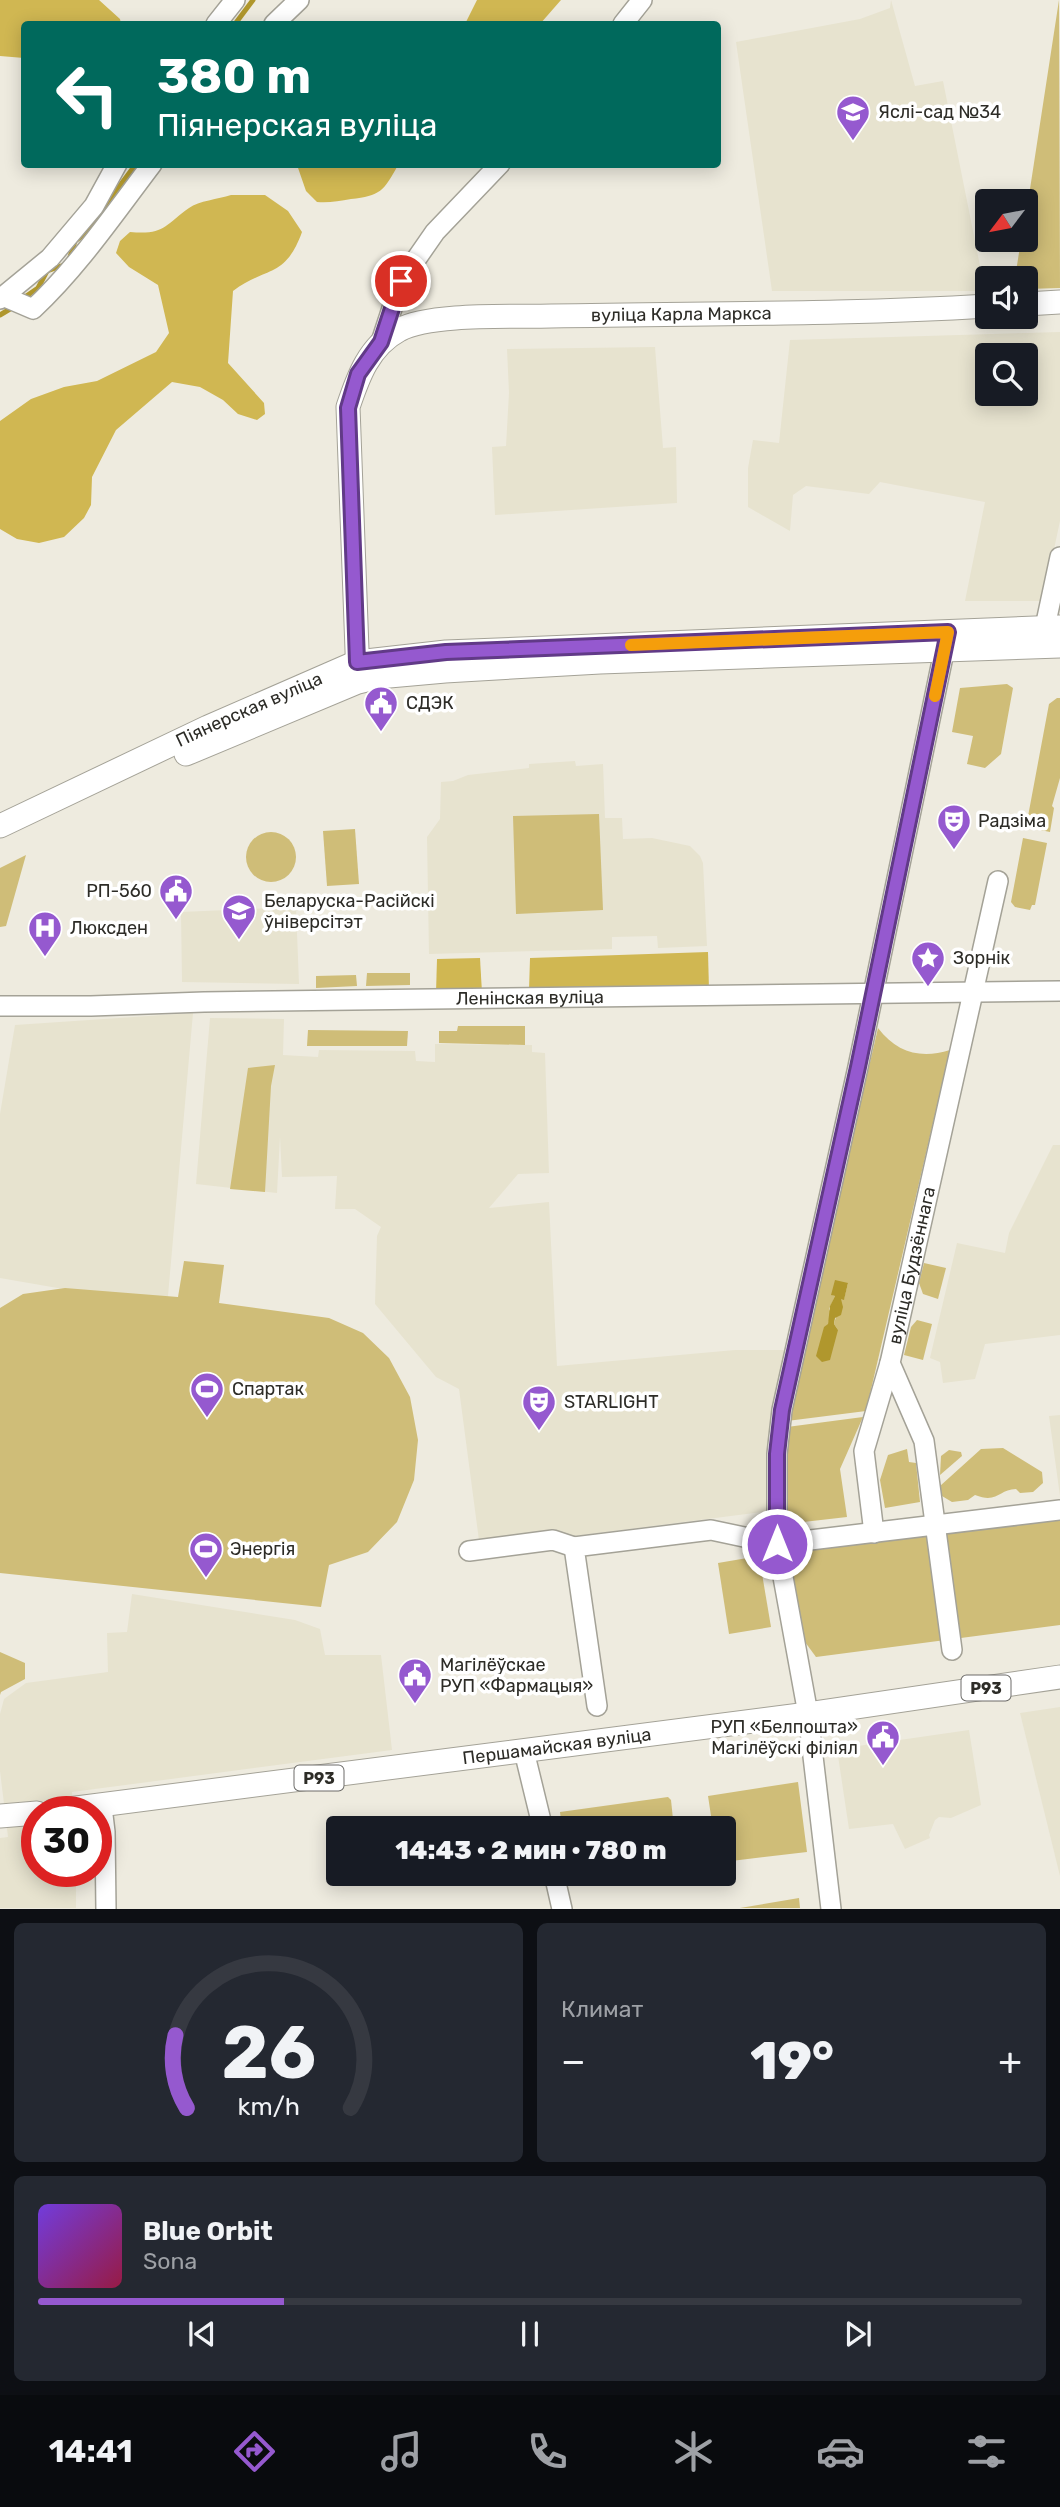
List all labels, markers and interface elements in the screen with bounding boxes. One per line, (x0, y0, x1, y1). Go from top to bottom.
text: 380 m (157, 47, 311, 105)
icon: left (42, 49, 133, 140)
school or university icon: Яслі-сад №34 (834, 93, 872, 142)
place label: Яслі-сад №34 (878, 101, 1001, 123)
text: Піянерская вуліца (157, 106, 438, 144)
north arrow (975, 189, 1038, 252)
map controls (975, 189, 1038, 406)
pin (371, 251, 431, 311)
icon: arrive (382, 262, 420, 300)
button: sound (975, 266, 1038, 329)
street label: вуліца Карла Маркса (591, 302, 772, 326)
button: search (975, 343, 1038, 406)
street label: Піянерская вуліца (172, 668, 326, 752)
public building icon: СДЭК (362, 684, 400, 733)
place label: СДЭК (406, 692, 454, 714)
theatre icon: Радзіма (935, 802, 973, 851)
place label: Радзіма (978, 810, 1046, 832)
public building icon: РП-560 (157, 872, 195, 921)
place label: РП-560 (86, 880, 152, 902)
place label: Беларуска-Расійскі ўніверсітэт (264, 890, 435, 933)
school or university icon: Беларуска-Расійскі ўніверсітэт (220, 892, 258, 941)
hospital icon: Люксден (26, 909, 64, 958)
place label: Люксден (70, 917, 148, 939)
place icon: Зорнік (909, 939, 947, 988)
place label: Зорнік (953, 947, 1011, 969)
street label: Ленінская вуліца (456, 986, 604, 1010)
street label: вуліца Будзённага (884, 1185, 940, 1346)
sports icon: Спартак (188, 1370, 226, 1419)
place label: Спартак (232, 1378, 304, 1400)
theatre icon: STARLIGHT (520, 1383, 558, 1432)
place label: STARLIGHT (564, 1391, 659, 1413)
position arrow (740, 1507, 814, 1581)
sports icon: Энергія (187, 1530, 225, 1579)
place label: Энергія (230, 1538, 295, 1560)
place label: Магілёўскае РУП «Фармацыя» (440, 1654, 593, 1697)
public building icon: Магілёўскае РУП «Фармацыя» (396, 1656, 434, 1705)
road number: Р93 (962, 1676, 1010, 1700)
place label: РУП «Белпошта» Магілёўскі філіял (710, 1716, 858, 1759)
public building icon: РУП «Белпошта» Магілёўскі філіял (864, 1718, 902, 1767)
street label: Першамайская вуліца (461, 1723, 653, 1769)
road number: Р93 (294, 1766, 344, 1790)
speed limit sign: 30 (21, 1796, 112, 1887)
text: 14:43 · 2 мин · 780 m (395, 1835, 667, 1866)
text: Климат (561, 1995, 643, 2023)
text: 26 (221, 2011, 316, 2097)
text: 19° (750, 2030, 834, 2092)
text: − (561, 2038, 586, 2084)
text: + (998, 2038, 1022, 2084)
text: km/h (237, 2092, 300, 2121)
text: Blue Orbit (143, 2216, 273, 2247)
text: Sona (143, 2247, 197, 2275)
icon: previous (183, 2315, 221, 2353)
icon: pause (511, 2315, 549, 2353)
icon: next (839, 2315, 877, 2353)
icon: directions (230, 2427, 279, 2476)
icon: music (377, 2427, 426, 2476)
icon: phone (523, 2427, 572, 2476)
icon: climate (669, 2427, 718, 2476)
icon: car (816, 2427, 865, 2476)
icon: filters (962, 2427, 1011, 2476)
text: 14:41 (49, 2432, 133, 2470)

